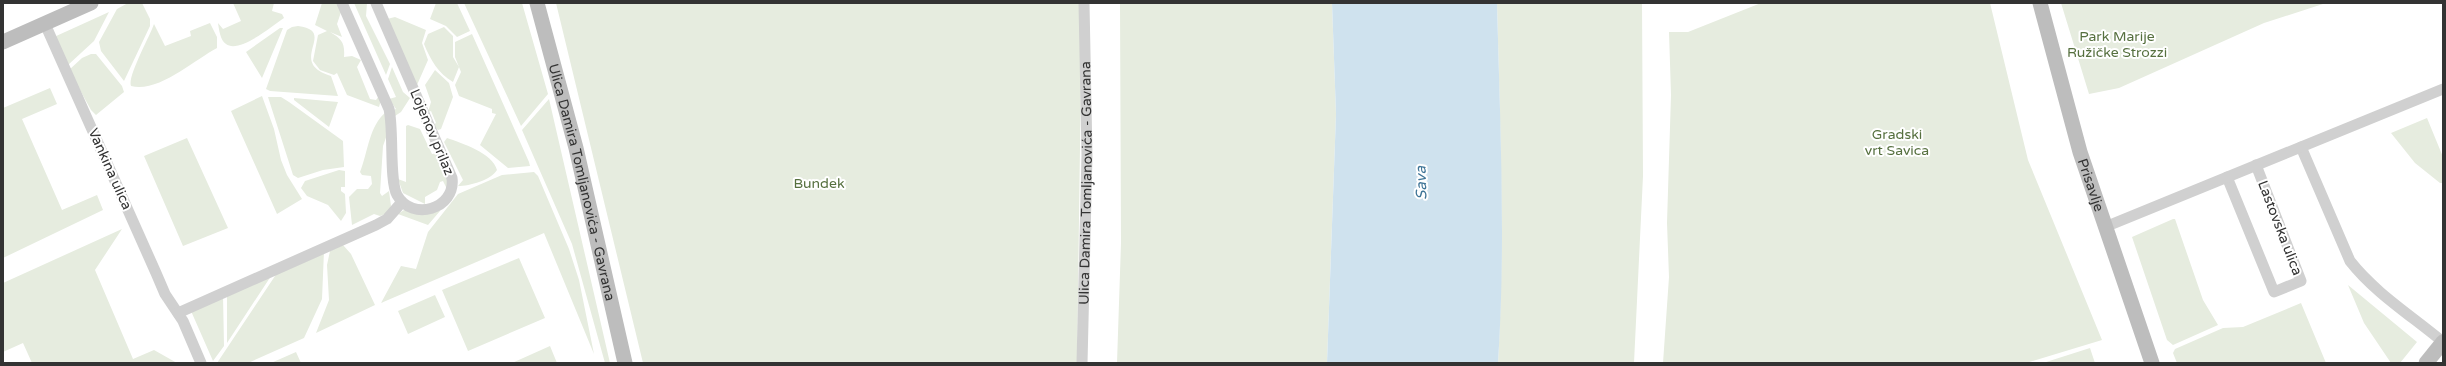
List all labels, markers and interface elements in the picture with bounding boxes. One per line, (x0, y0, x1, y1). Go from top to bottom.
park label: Park Marije Ružičke Strozzi (2067, 28, 2167, 61)
street label: Ulica Damira Tomljanovića - Gavrana (1075, 61, 1096, 305)
street label: Ulica Damira Tomljanovića - Gavrana (545, 62, 619, 303)
street label: Lojenov prilaz (406, 86, 458, 178)
street label: Vankina ulica (84, 126, 136, 212)
park label: Gradski vrt Savica (1865, 126, 1929, 159)
street label: Prisavlje (2074, 156, 2108, 214)
water label: Sava (1411, 165, 1431, 200)
park label: Bundek (793, 175, 845, 192)
street label: Lastovska ulica (2254, 178, 2306, 278)

